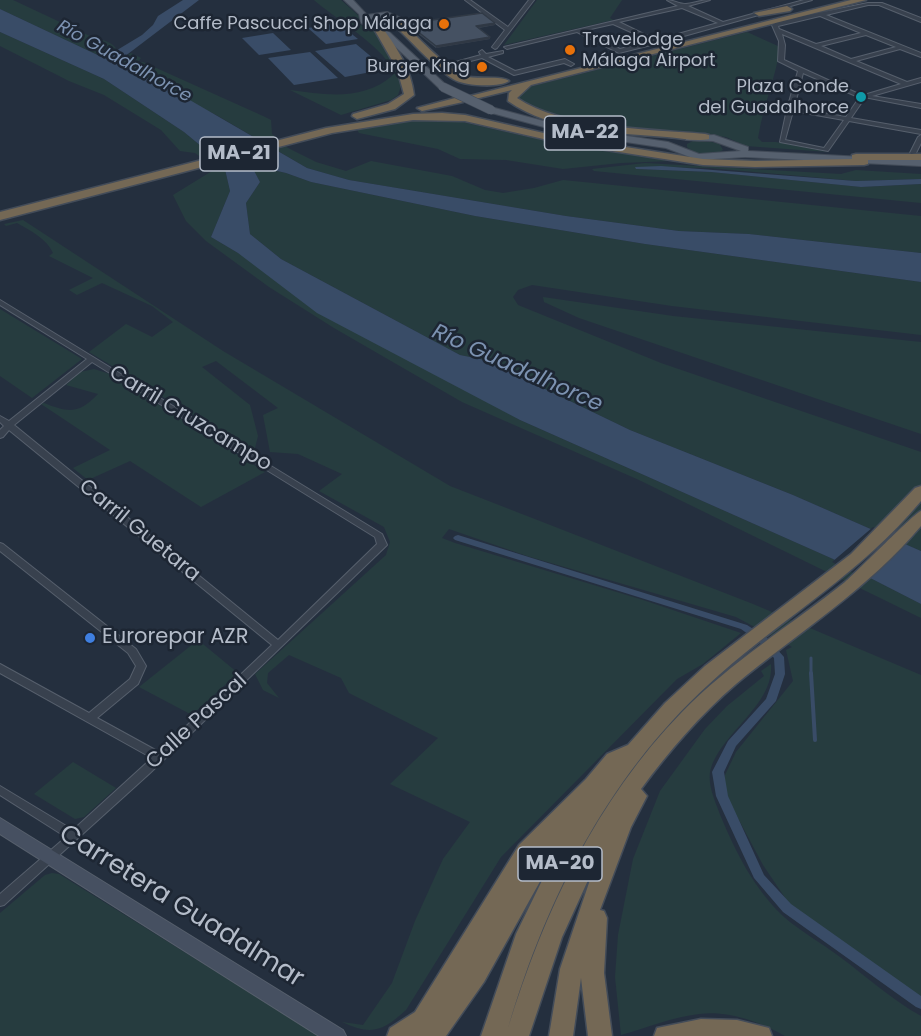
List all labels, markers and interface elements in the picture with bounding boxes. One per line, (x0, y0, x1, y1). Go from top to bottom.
place label: Caffe Pascucci Shop Málaga (173, 13, 432, 35)
water label: Río Guadalhorce (53, 16, 195, 108)
marker: Caffe Pascucci Shop Málaga (437, 17, 451, 31)
place label: Travelodge Málaga Airport (582, 29, 716, 72)
marker: Travelodge Málaga Airport (563, 43, 577, 57)
place label: Burger King (367, 56, 470, 78)
marker: Burger King (475, 60, 489, 74)
place label: Plaza Conde del Guadalhorce (698, 76, 849, 118)
marker: Plaza Conde del Guadalhorce (854, 90, 868, 104)
road number: MA-22 (544, 116, 626, 150)
road number: MA-21 (200, 137, 278, 171)
water label: Río Guadalhorce (428, 320, 606, 418)
street label: Carril Cruzcampo (104, 360, 276, 478)
street label: Carril Guetara (73, 474, 205, 588)
place label: Eurorepar AZR (102, 625, 248, 651)
marker: Eurorepar AZR (83, 631, 97, 645)
street label: Calle Pascal (141, 669, 253, 775)
street label: Carretera Guadalmar (53, 819, 309, 995)
road number: MA-20 (518, 847, 602, 881)

